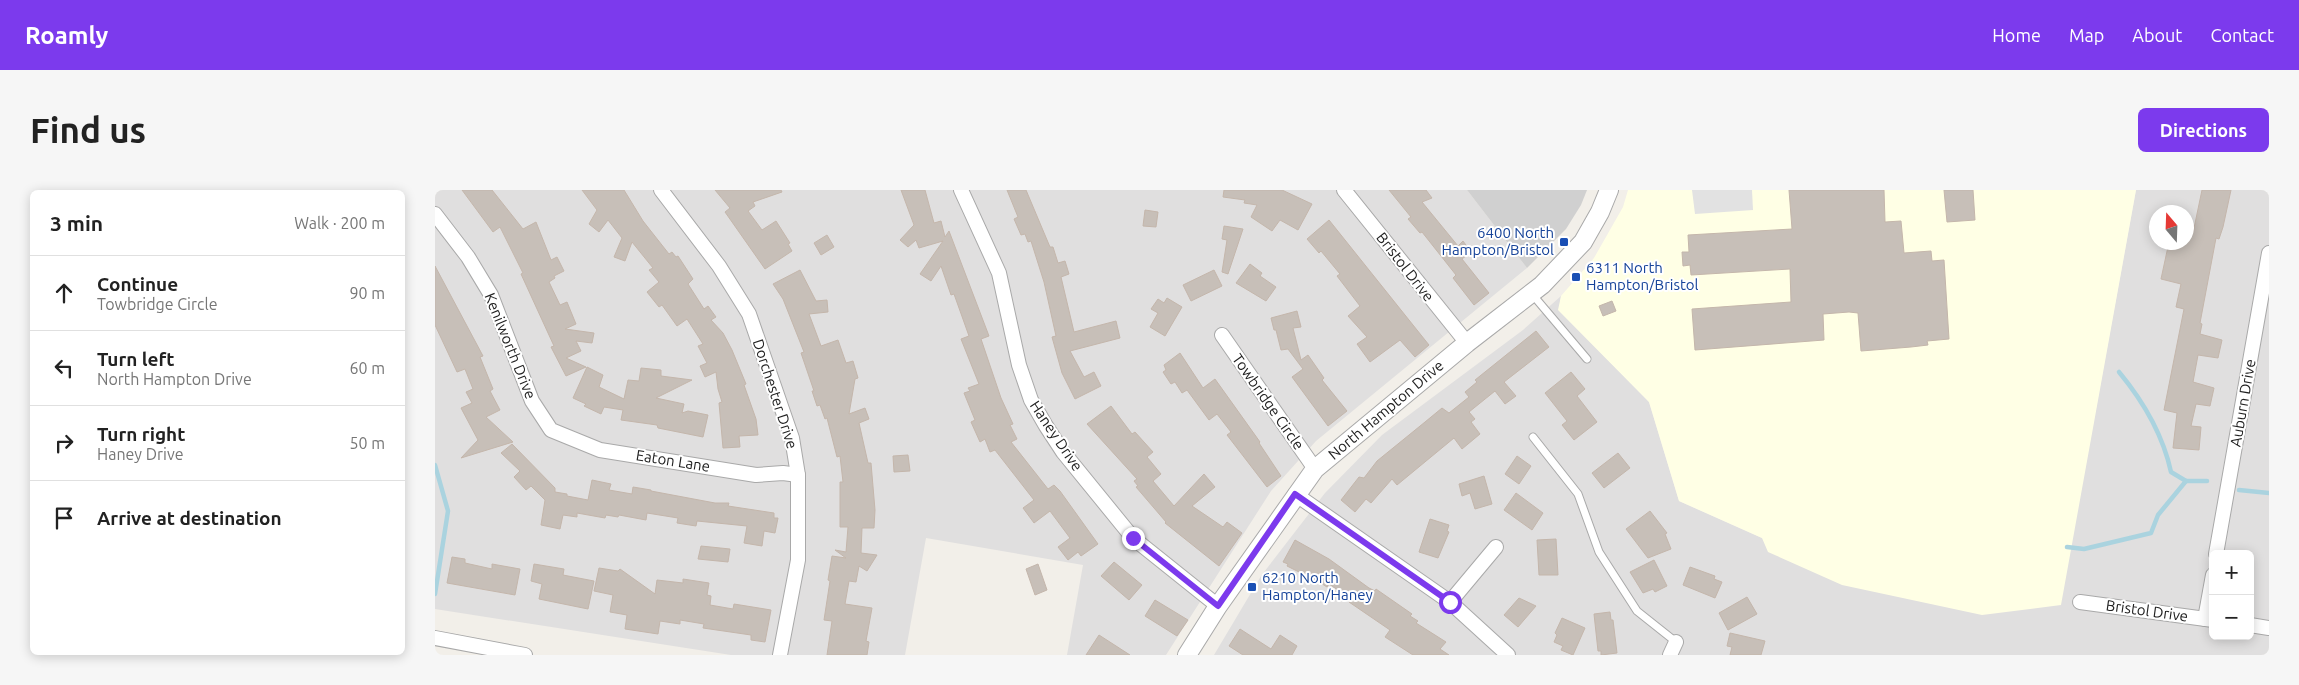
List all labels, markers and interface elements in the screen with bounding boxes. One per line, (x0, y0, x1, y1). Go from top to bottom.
text: Roamly (25, 22, 108, 49)
text: Home (1992, 25, 2041, 45)
text: Map (2069, 25, 2104, 45)
text: About (2132, 25, 2182, 45)
text: Contact (2210, 25, 2274, 45)
button: Directions (2138, 108, 2269, 152)
text: Find us (30, 110, 146, 150)
north arrow (2149, 205, 2194, 250)
text: 3 min (50, 211, 103, 235)
text: Walk · 200 m (294, 214, 385, 232)
place label: 6400 North Hampton/Bristol (1441, 224, 1554, 258)
street label: Bristol Drive (1373, 229, 1438, 305)
marker: 6400 North Hampton/Bristol (1558, 236, 1570, 248)
place label: 6311 North Hampton/Bristol (1586, 259, 1699, 293)
marker: 6311 North Hampton/Bristol (1570, 271, 1582, 283)
text: Continue (97, 273, 178, 295)
icon: ahead (50, 279, 78, 307)
text: 90 m (349, 284, 385, 302)
street label: Kenilworth Drive (481, 290, 539, 401)
text: Towbridge Circle (97, 295, 217, 313)
street label: Dorchester Drive (750, 337, 801, 451)
text: Turn left (97, 348, 175, 370)
street label: Towbridge Circle (1229, 351, 1308, 453)
icon: left (50, 354, 78, 382)
street label: North Hampton Drive (1325, 356, 1447, 463)
street label: Auburn Drive (2226, 358, 2259, 448)
text: 60 m (349, 359, 385, 377)
text: North Hampton Drive (97, 370, 252, 388)
street label: Haney Drive (1027, 397, 1086, 474)
text: Turn right (97, 423, 185, 445)
icon: right (50, 429, 78, 457)
text: 50 m (349, 434, 385, 452)
text: Haney Drive (97, 445, 184, 463)
street label: Eaton Lane (635, 446, 711, 475)
icon: arrive (50, 504, 78, 532)
text: Arrive at destination (97, 507, 282, 529)
route end (1122, 527, 1145, 550)
map controls (2209, 550, 2254, 640)
button: + (2209, 550, 2254, 595)
place label: 6210 North Hampton/Haney (1262, 569, 1373, 603)
marker: 6210 North Hampton/Haney (1246, 581, 1258, 593)
route start (1439, 591, 1462, 614)
button: − (2209, 595, 2254, 640)
street label: Bristol Drive (2105, 596, 2189, 625)

